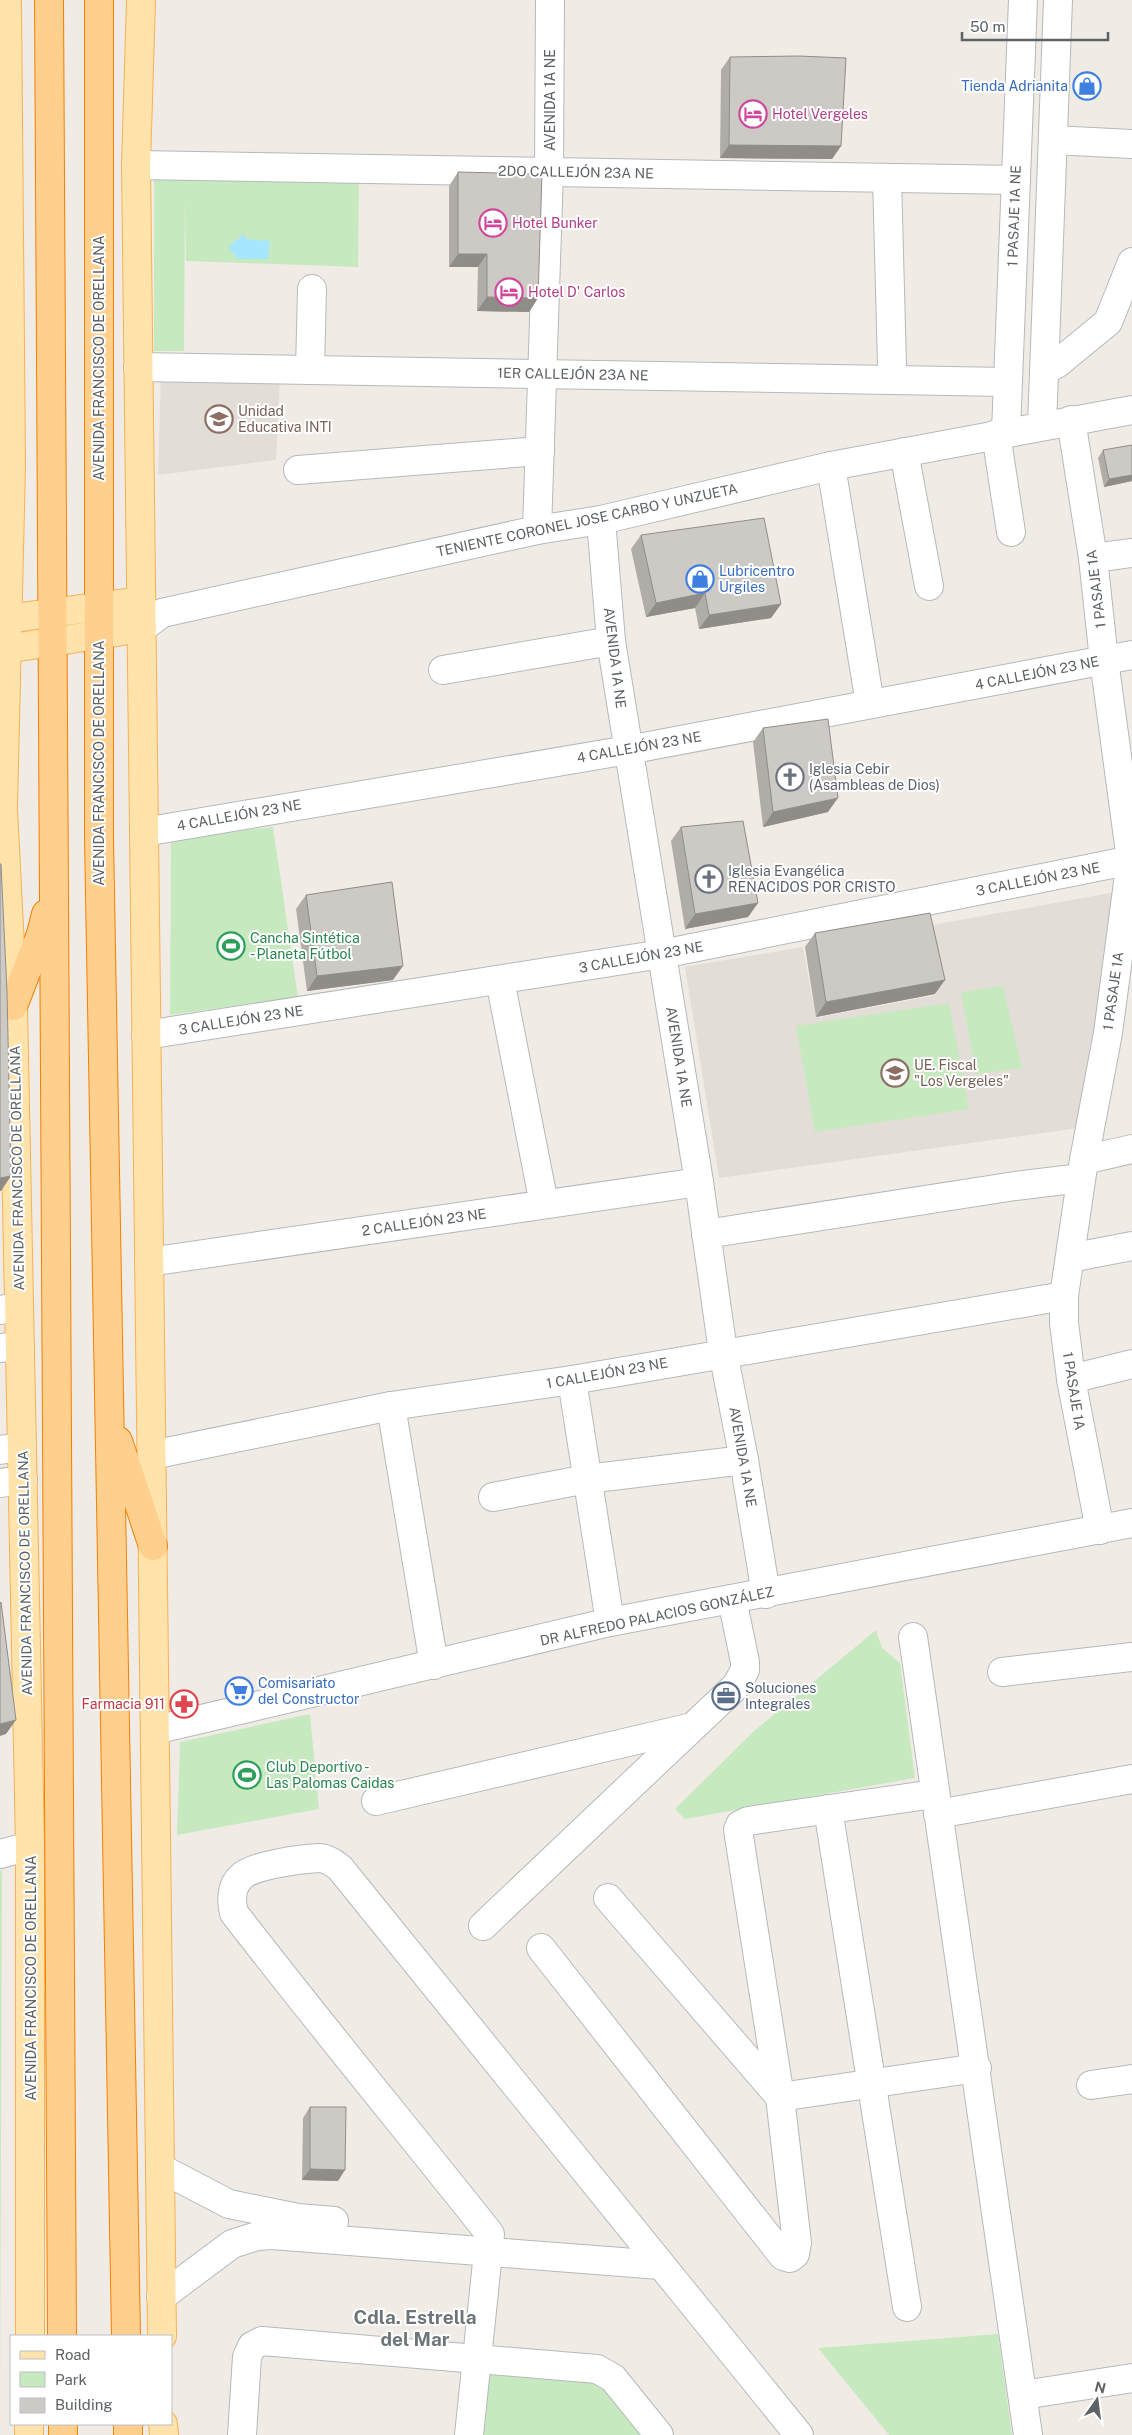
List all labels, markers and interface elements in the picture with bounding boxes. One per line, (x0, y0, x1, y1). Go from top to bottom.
scale bar (962, 10, 1108, 42)
text: 50 m (970, 18, 1005, 35)
street label: AVENIDA 1A NE (542, 49, 558, 151)
shop icon: Tienda Adrianita (1072, 71, 1102, 101)
place label: Tienda Adrianita (961, 78, 1068, 94)
hotel icon: Hotel Vergeles (738, 99, 768, 129)
place label: Hotel Vergeles (772, 106, 868, 122)
street label: 2DO CALLEJÓN 23A NE (498, 161, 654, 181)
street label: 1 PASAJE 1A NE (1004, 165, 1024, 267)
hotel icon: Hotel Bunker (478, 208, 508, 238)
place label: Hotel Bunker (512, 215, 598, 231)
street label: AVENIDA FRANCISCO DE ORELLANA (91, 235, 107, 481)
hotel icon: Hotel D' Carlos (494, 277, 524, 307)
place label: Hotel D' Carlos (528, 284, 625, 300)
street label: 1ER CALLEJÓN 23A NE (497, 363, 649, 383)
place label: Unidad Educativa INTI (238, 403, 332, 435)
school or university icon: Unidad Educativa INTI (204, 404, 234, 434)
street label: TENIENTE CORONEL JOSE CARBO Y UNZUETA (435, 480, 739, 560)
street label: 1 PASAJE 1A (1083, 549, 1109, 629)
place label: Lubricentro Urgiles (719, 563, 795, 595)
shop icon: Lubricentro Urgiles (685, 564, 715, 594)
street label: AVENIDA 1A NE (601, 606, 629, 710)
street label: AVENIDA FRANCISCO DE ORELLANA (91, 640, 107, 886)
street label: 4 CALLEJÓN 23 NE (973, 651, 1100, 693)
street label: 4 CALLEJÓN 23 NE (575, 726, 703, 766)
place label: Iglesia Cebir (Asambleas de Dios) (809, 761, 940, 793)
church icon: Iglesia Cebir (Asambleas de Dios) (775, 762, 805, 792)
street label: 4 CALLEJÓN 23 NE (175, 794, 303, 834)
street label: 3 CALLEJÓN 23 NE (974, 857, 1101, 899)
place label: Iglesia Evangélica RENACIDOS POR CRISTO (728, 863, 895, 895)
church icon: Iglesia Evangélica RENACIDOS POR CRISTO (694, 864, 724, 894)
place label: Cancha Sintética - Planeta Fútbol (250, 930, 360, 962)
sports icon: Cancha Sintética - Planeta Fútbol (216, 931, 246, 961)
street label: 3 CALLEJÓN 23 NE (577, 936, 705, 976)
street label: 1 PASAJE 1A (1100, 951, 1126, 1031)
street label: 3 CALLEJÓN 23 NE (177, 1000, 305, 1038)
street label: AVENIDA 1A NE (663, 1005, 695, 1109)
street label: AVENIDA FRANCISCO DE ORELLANA (7, 1045, 27, 1291)
place label: UE. Fiscal "Los Vergeles" (914, 1057, 1009, 1089)
school or university icon: UE. Fiscal "Los Vergeles" (880, 1058, 910, 1088)
street label: 2 CALLEJÓN 23 NE (360, 1203, 487, 1239)
street label: 1 PASAJE 1A (1060, 1351, 1088, 1431)
street label: 1 CALLEJÓN 23 NE (545, 1352, 669, 1392)
street label: AVENIDA 1A NE (726, 1405, 760, 1509)
street label: AVENIDA FRANCISCO DE ORELLANA (15, 1450, 35, 1696)
street label: DR ALFREDO PALACIOS GONZÁLEZ (538, 1582, 775, 1649)
place label: Comisariato del Constructor (258, 1675, 359, 1707)
supermarket icon: Comisariato del Constructor (224, 1676, 254, 1706)
place label: Soluciones Integrales (745, 1680, 816, 1712)
office icon: Soluciones Integrales (711, 1681, 741, 1711)
pharmacy icon: Farmacia 911 (169, 1689, 199, 1719)
place label: Farmacia 911 (82, 1696, 165, 1712)
place label: Club Deportivo - Las Palomas Caidas (266, 1759, 394, 1791)
sports icon: Club Deportivo - Las Palomas Caidas (232, 1760, 262, 1790)
street label: AVENIDA FRANCISCO DE ORELLANA (23, 1855, 39, 2101)
district label: Cdla. Estrella del Mar (353, 2306, 477, 2350)
legend (10, 2335, 172, 2425)
text: Road (55, 2346, 91, 2363)
text: Park (55, 2371, 87, 2388)
north arrow (1072, 2375, 1122, 2425)
text: N (1093, 2378, 1107, 2396)
text: Building (55, 2396, 113, 2413)

